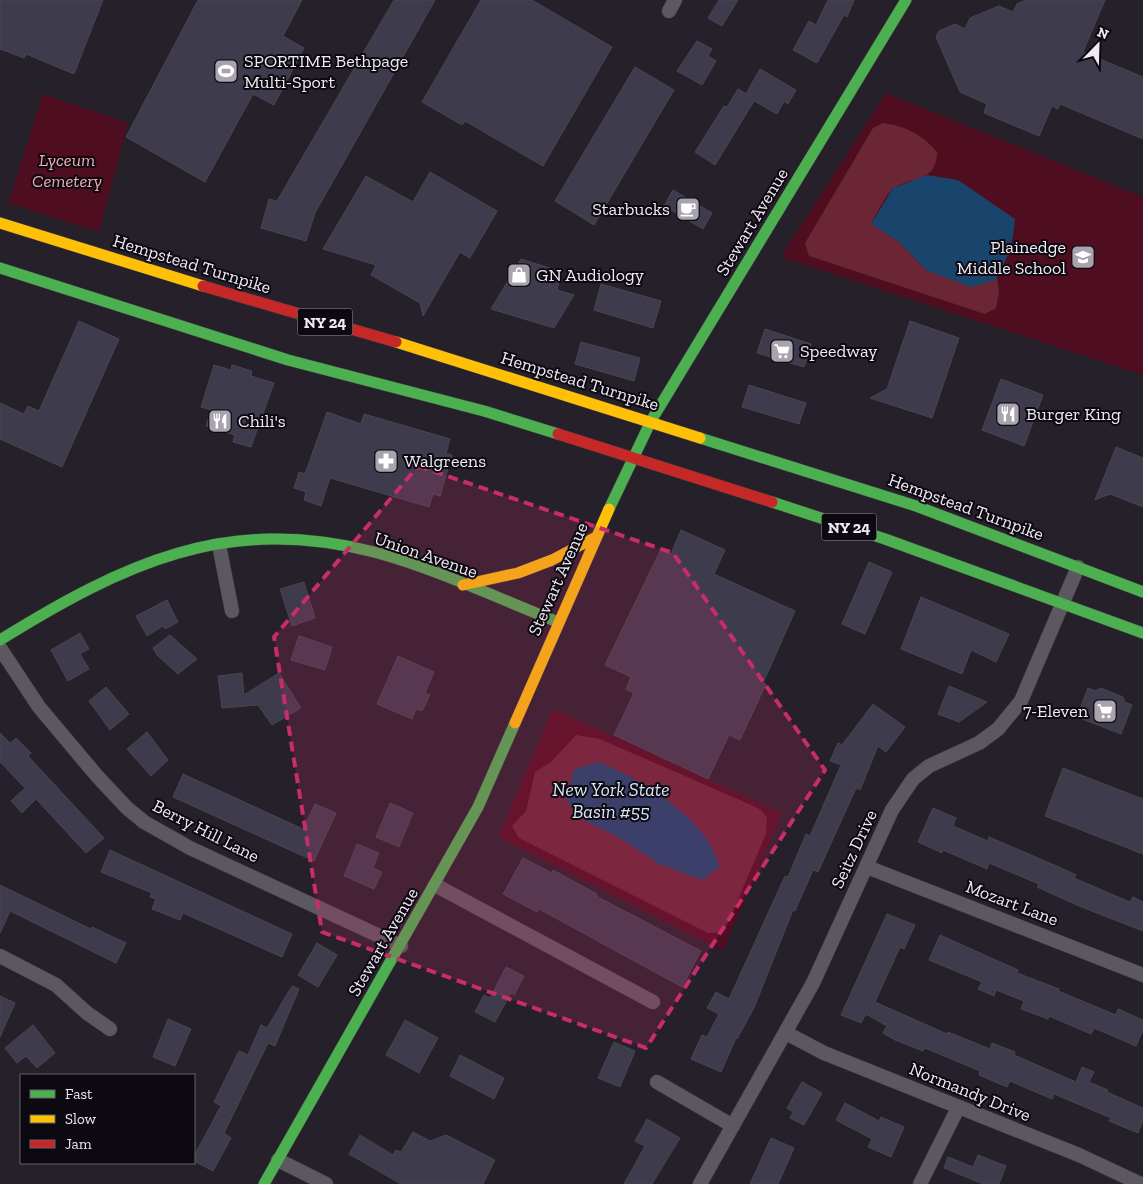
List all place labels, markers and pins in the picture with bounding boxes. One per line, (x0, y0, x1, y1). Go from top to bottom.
place label: SPORTIME Bethpage Multi-Sport (244, 50, 408, 93)
sports icon: SPORTIME Bethpage Multi-Sport (213, 58, 239, 84)
cafe icon: Starbucks (675, 196, 701, 222)
place label: Starbucks (592, 198, 670, 220)
place label: Plainedge Middle School (957, 236, 1066, 279)
school or university icon: Plainedge Middle School (1070, 244, 1096, 270)
shop icon: GN Audiology (506, 262, 532, 288)
place label: GN Audiology (536, 264, 645, 286)
supermarket icon: Speedway (769, 338, 795, 364)
place label: Speedway (800, 340, 878, 362)
restaurant icon: Burger King (995, 401, 1021, 427)
place label: Burger King (1026, 403, 1121, 425)
restaurant icon: Chili's (207, 408, 233, 434)
place label: Chili's (238, 410, 286, 432)
pharmacy icon: Walgreens (373, 448, 399, 474)
place label: Walgreens (404, 450, 486, 472)
supermarket icon: 7-Eleven (1092, 698, 1118, 724)
place label: 7-Eleven (1023, 700, 1089, 722)

